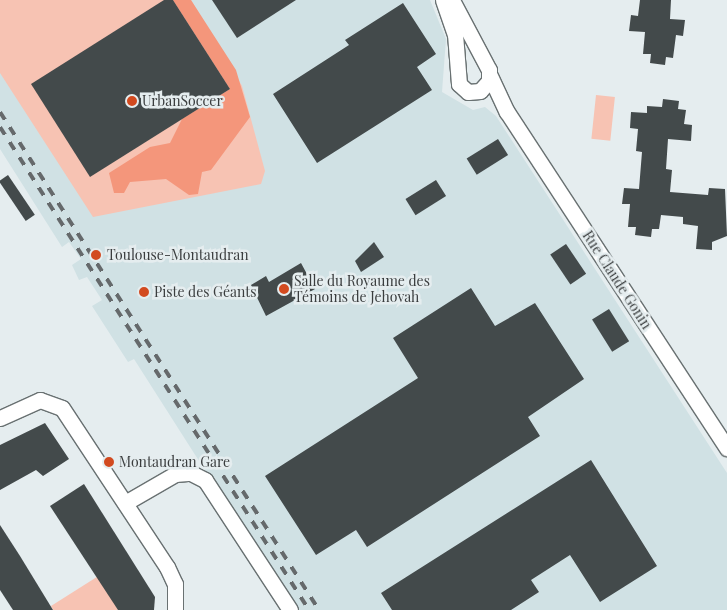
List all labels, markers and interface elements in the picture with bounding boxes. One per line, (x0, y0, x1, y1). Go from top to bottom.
place label: UrbanSoccer (142, 93, 223, 109)
marker: UrbanSoccer (126, 95, 138, 107)
street label: Rue Claude Gonin (579, 228, 655, 332)
place label: Toulouse-Montaudran (107, 247, 249, 263)
marker: Toulouse-Montaudran (89, 248, 103, 262)
place label: Salle du Royaume des Témoins de Jehovah (294, 273, 430, 306)
marker: Salle du Royaume des Témoins de Jehovah (278, 283, 290, 295)
place label: Piste des Géants (154, 284, 257, 300)
marker: Piste des Géants (138, 286, 150, 298)
place label: Montaudran Gare (119, 454, 230, 470)
marker: Montaudran Gare (103, 456, 115, 468)

